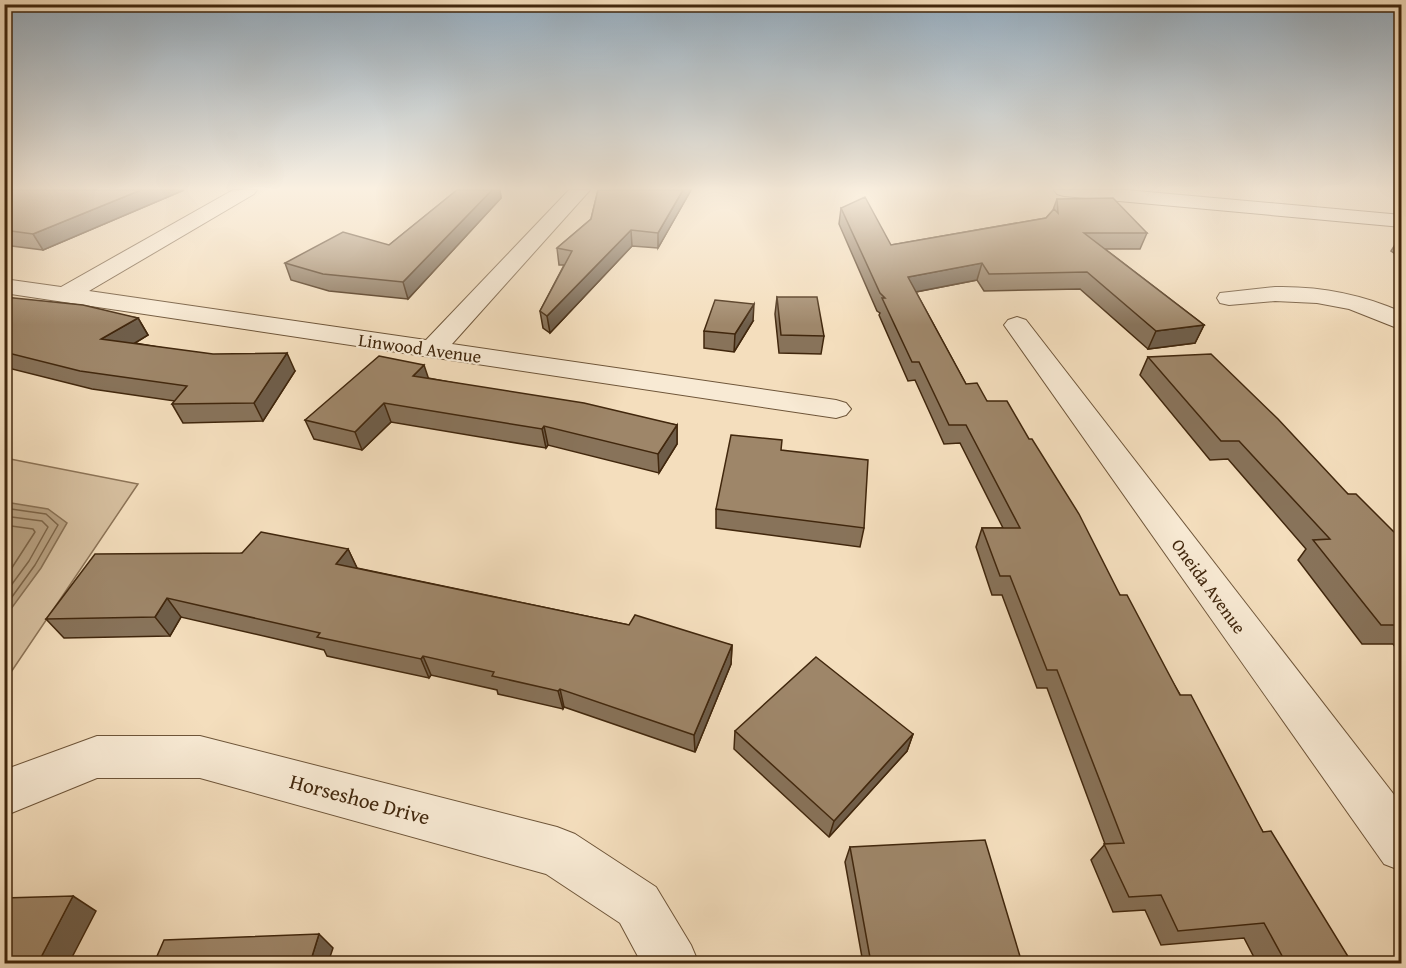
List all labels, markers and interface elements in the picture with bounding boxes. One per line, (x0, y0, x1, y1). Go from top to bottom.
street label: Linwood Avenue (357, 326, 483, 370)
street label: Oneida Avenue (1165, 533, 1253, 639)
street label: Horseshoe Drive (286, 765, 434, 833)

